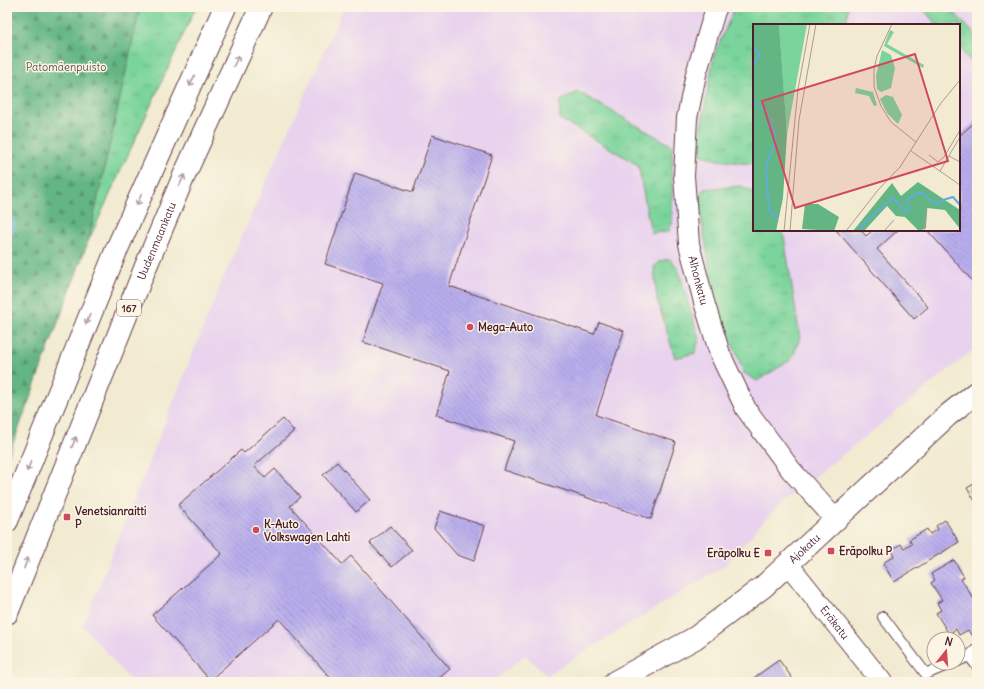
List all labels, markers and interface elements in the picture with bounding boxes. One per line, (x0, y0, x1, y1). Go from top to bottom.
inset map (753, 24, 960, 231)
one-way arrow (233, 56, 240, 68)
park label: Patomäenpuisto (26, 60, 106, 74)
one-way arrow (187, 74, 195, 86)
one-way arrow (179, 174, 187, 186)
one-way arrow (134, 193, 142, 205)
street label: Uudenmaankatu (134, 199, 179, 282)
street label: Alhonkatu (685, 254, 712, 307)
road number: 167 (117, 300, 141, 316)
one-way arrow (84, 313, 92, 325)
place label: Mega-Auto (478, 320, 533, 335)
marker: Mega-Auto (465, 322, 475, 332)
one-way arrow (71, 437, 79, 449)
one-way arrow (25, 459, 33, 471)
place label: Venetsianraitti P (75, 504, 147, 531)
marker: Venetsianraitti P (62, 512, 72, 522)
place label: K-Auto Volkswagen Lahti (264, 517, 350, 545)
marker: K-Auto Volkswagen Lahti (251, 525, 261, 535)
street label: Ajokatu (786, 530, 824, 566)
place label: Eräpolku P (839, 544, 893, 559)
place label: Eräpolku E (707, 546, 761, 561)
marker: Eräpolku P (826, 546, 836, 556)
marker: Eräpolku E (763, 548, 773, 558)
one-way arrow (22, 557, 30, 569)
street label: Eräkatu (817, 603, 853, 643)
north arrow (926, 631, 966, 671)
text: N (943, 634, 955, 649)

